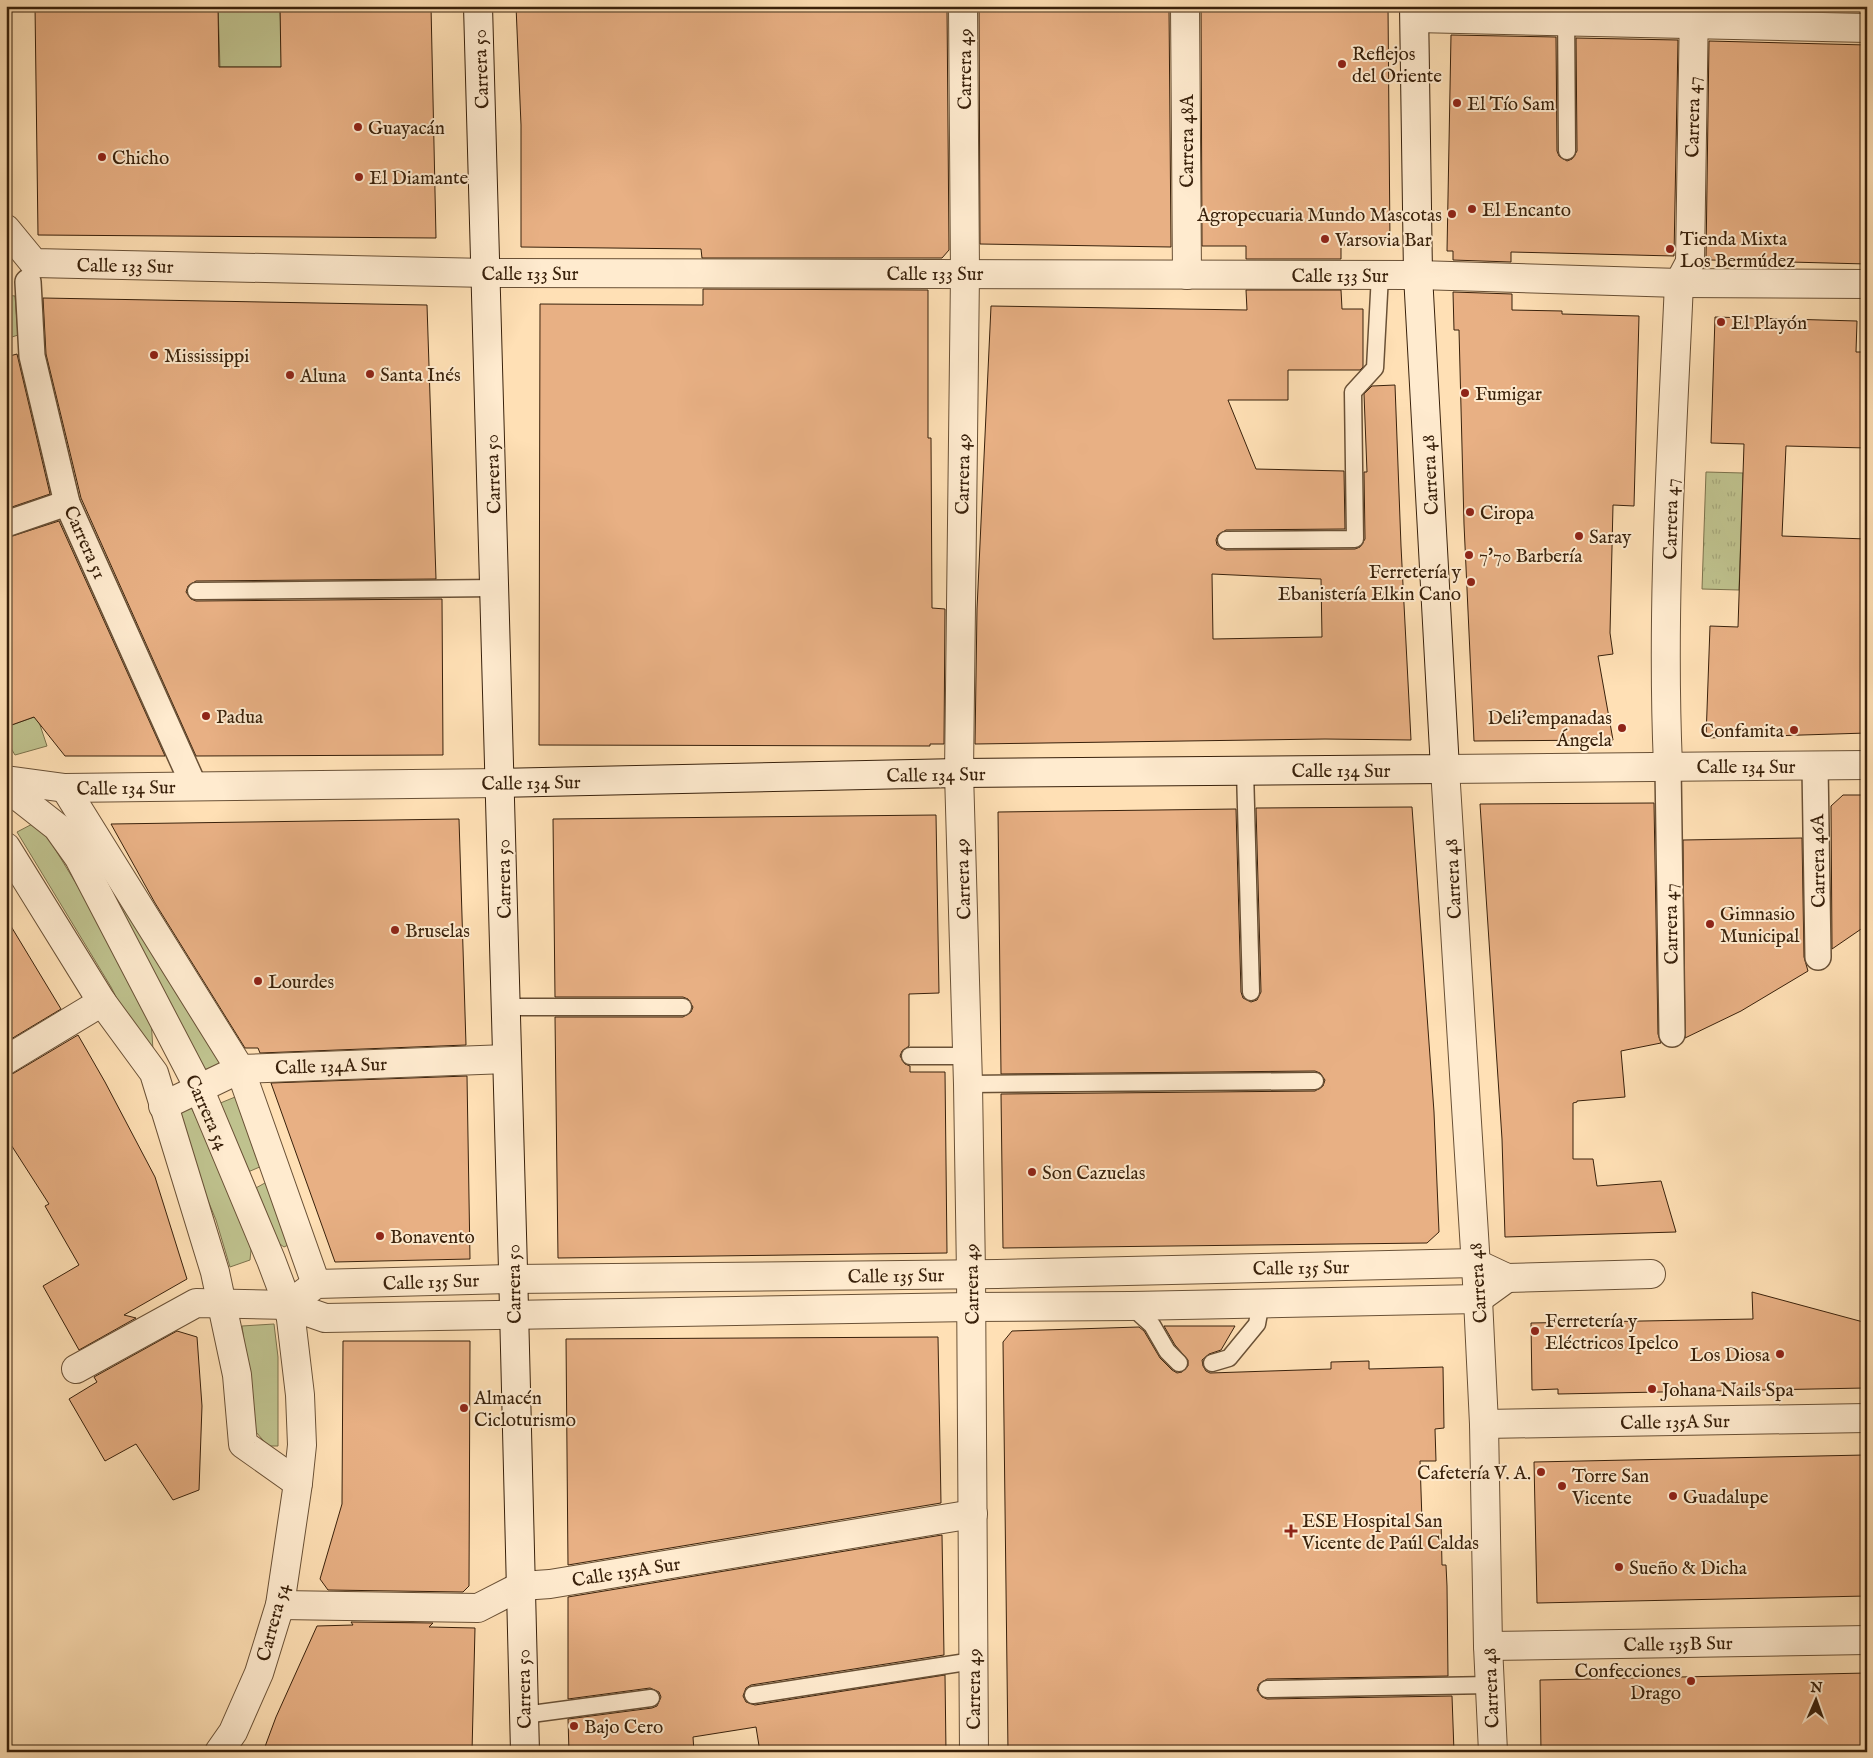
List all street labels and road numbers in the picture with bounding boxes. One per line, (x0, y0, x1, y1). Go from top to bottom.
street label: Carrera 49 (954, 28, 978, 110)
street label: Carrera 50 (469, 29, 495, 109)
street label: Carrera 47 (1681, 76, 1707, 158)
street label: Carrera 48A (1176, 93, 1200, 188)
street label: Calle 133 Sur (76, 254, 174, 280)
street label: Calle 133 Sur (482, 263, 579, 287)
street label: Calle 133 Sur (887, 263, 984, 287)
street label: Calle 133 Sur (1292, 265, 1389, 289)
street label: Carrera 49 (951, 433, 977, 515)
street label: Carrera 50 (481, 434, 507, 514)
street label: Carrera 48 (1417, 434, 1445, 516)
street label: Carrera 47 (1659, 478, 1685, 560)
street label: Carrera 51 (57, 502, 111, 583)
street label: Calle 134 Sur (1696, 756, 1796, 780)
street label: Calle 134 Sur (1291, 760, 1391, 784)
street label: Calle 134 Sur (886, 763, 986, 789)
street label: Calle 134 Sur (481, 771, 581, 797)
street label: Calle 134 Sur (76, 776, 176, 802)
street label: Carrera 46A (1806, 813, 1832, 908)
street label: Carrera 49 (951, 838, 977, 920)
street label: Carrera 48 (1440, 838, 1468, 920)
street label: Carrera 50 (492, 839, 518, 919)
street label: Carrera 47 (1659, 883, 1685, 965)
street label: Calle 134A Sur (275, 1053, 387, 1081)
street label: Carrera 54 (179, 1071, 234, 1155)
street label: Carrera 48 (1464, 1242, 1494, 1324)
street label: Carrera 49 (960, 1243, 986, 1325)
street label: Carrera 50 (502, 1244, 528, 1324)
street label: Calle 135 Sur (1252, 1256, 1350, 1282)
street label: Calle 135 Sur (847, 1264, 945, 1290)
street label: Calle 135 Sur (382, 1269, 480, 1297)
street label: Calle 135A Sur (1620, 1410, 1730, 1436)
street label: Calle 135A Sur (570, 1553, 682, 1593)
street label: Carrera 54 (252, 1580, 296, 1664)
street label: Calle 135B Sur (1623, 1632, 1733, 1658)
street label: Carrera 48 (1479, 1647, 1505, 1729)
street label: Carrera 49 (963, 1648, 987, 1730)
street label: Carrera 50 (512, 1649, 538, 1729)

